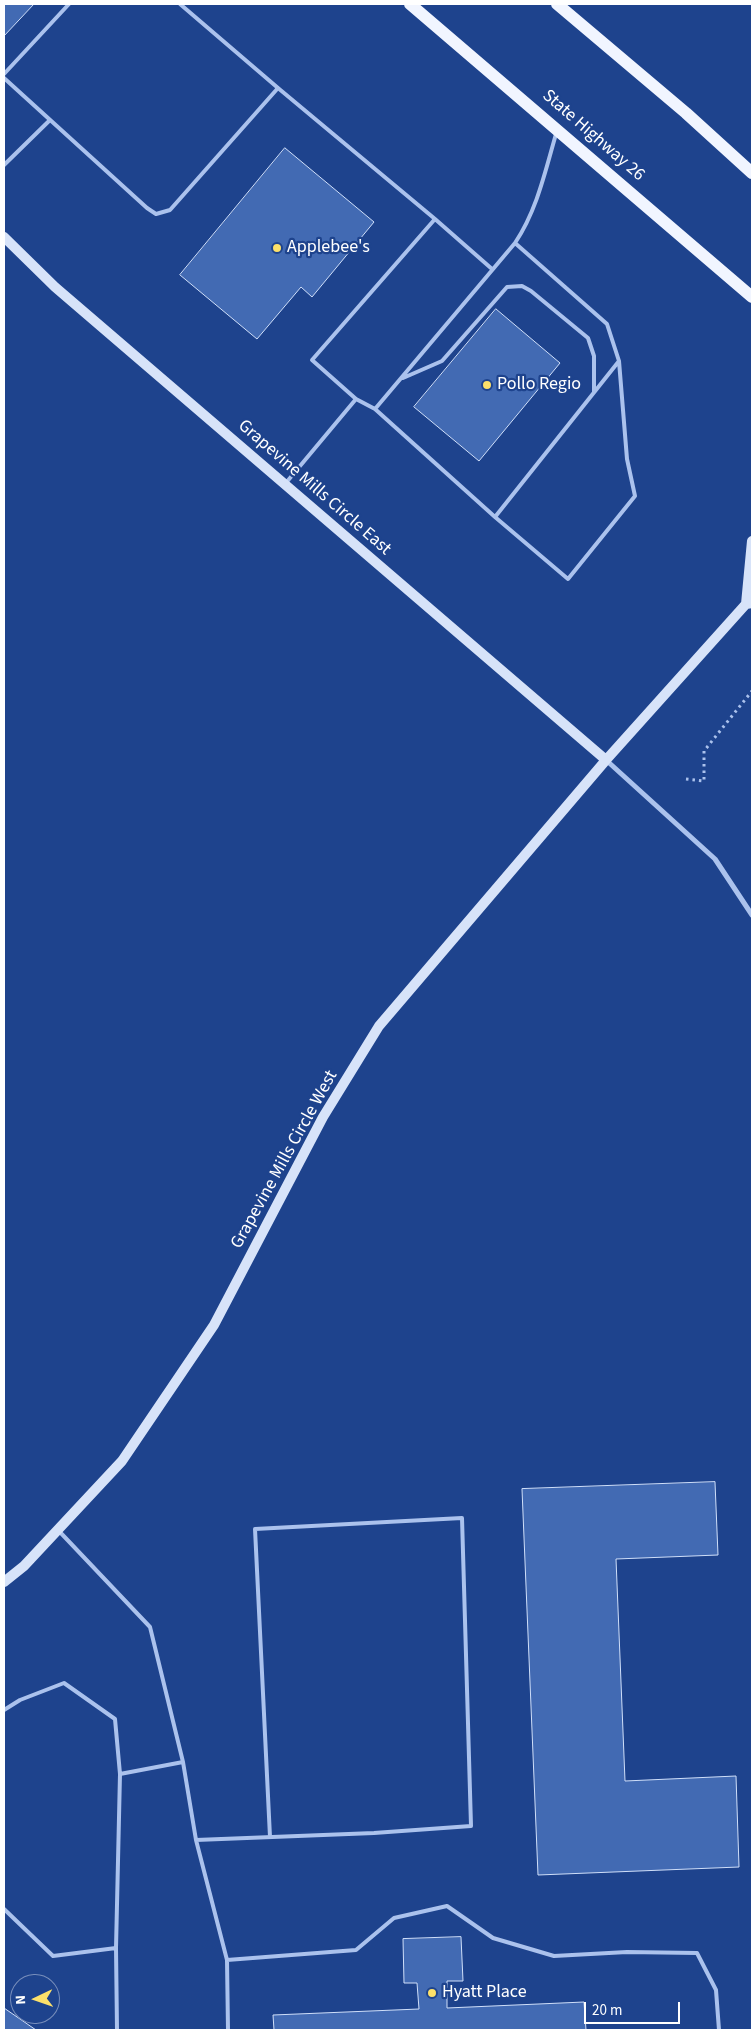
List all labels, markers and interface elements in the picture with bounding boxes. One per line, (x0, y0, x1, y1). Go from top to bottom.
street label: State Highway 26 (537, 86, 649, 186)
place label: Applebee's (287, 237, 370, 259)
marker: Applebee's (271, 242, 283, 254)
place label: Pollo Regio (497, 374, 581, 396)
marker: Pollo Regio (481, 379, 493, 391)
street label: Grapevine Mills Circle East (233, 416, 395, 560)
street label: Grapevine Mills Circle West (227, 1067, 343, 1253)
north arrow (10, 1974, 60, 2024)
place label: Hyatt Place (442, 1982, 527, 2004)
marker: Hyatt Place (426, 1987, 438, 1999)
scale bar (586, 1992, 682, 2024)
text: N (11, 1995, 31, 2005)
text: 20 m (592, 2000, 622, 2021)

